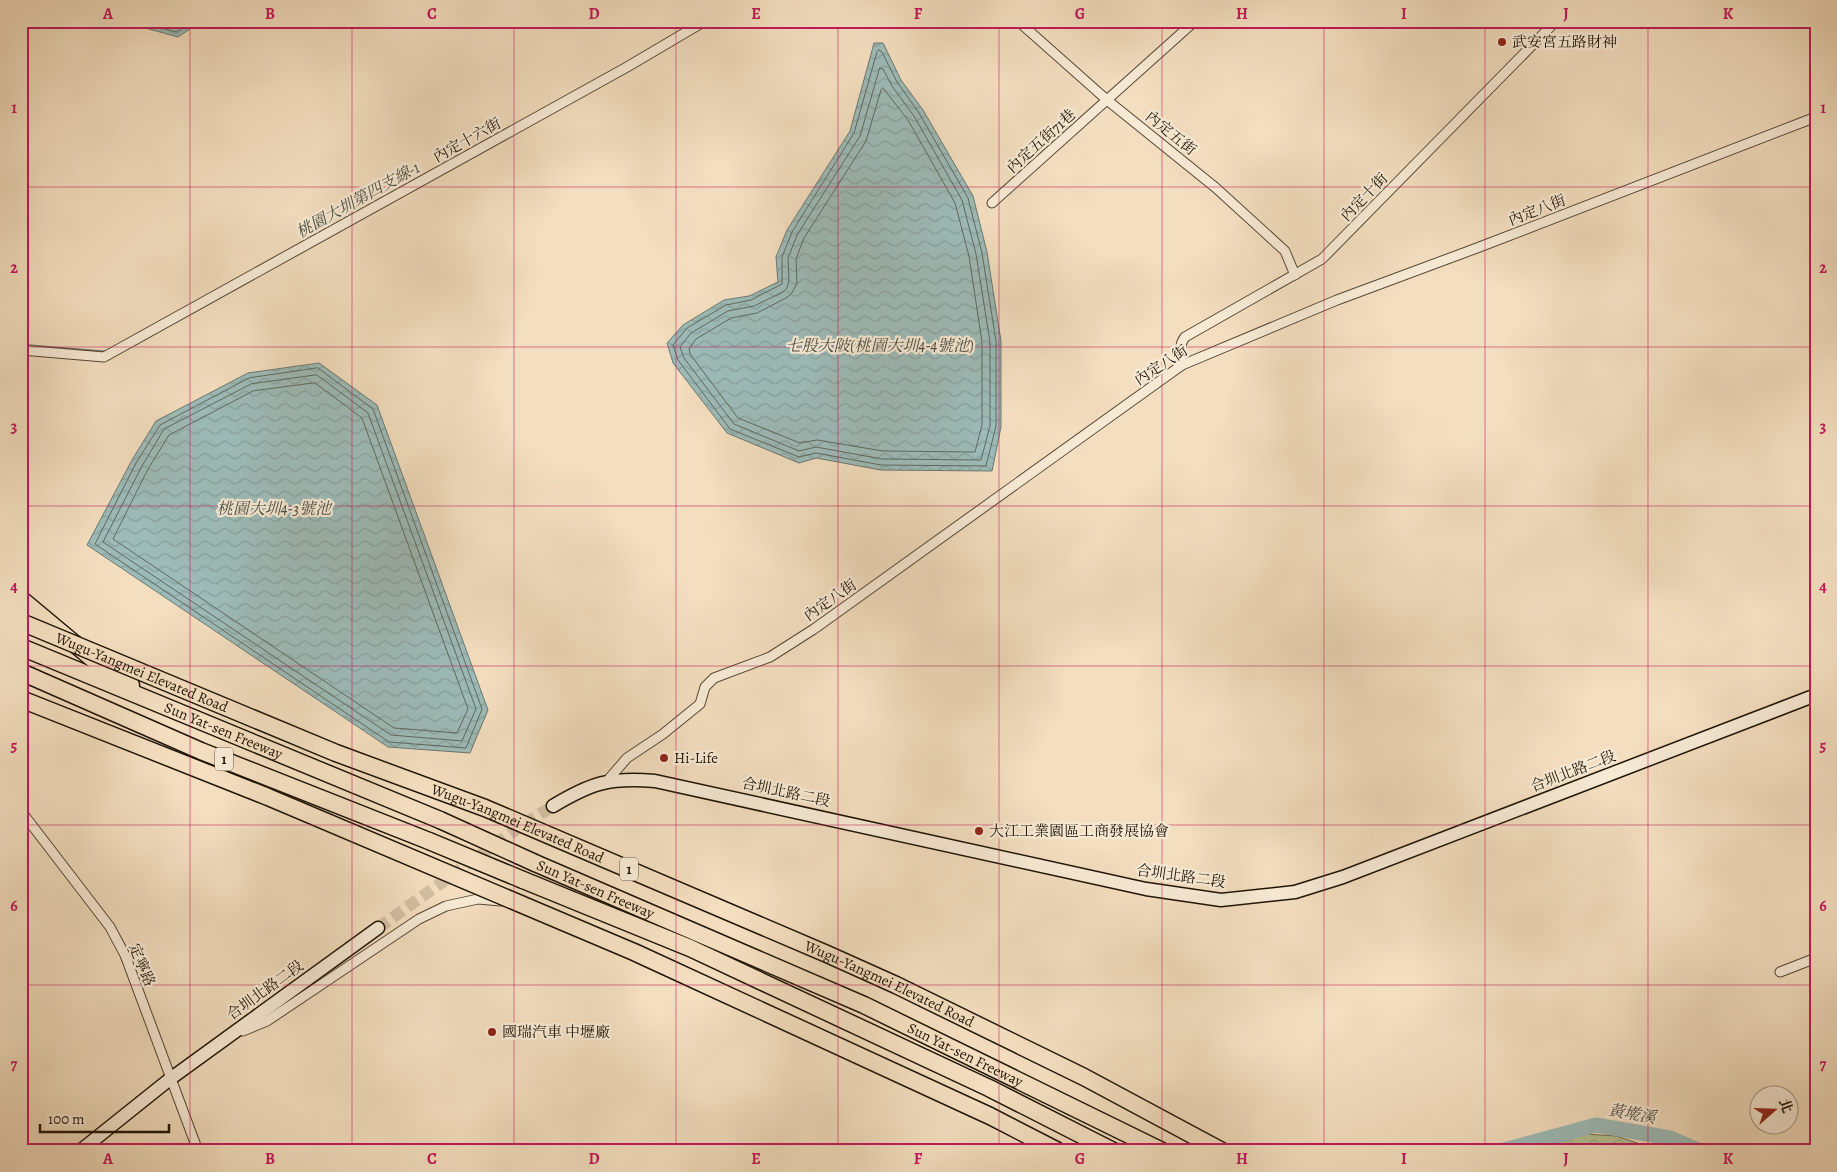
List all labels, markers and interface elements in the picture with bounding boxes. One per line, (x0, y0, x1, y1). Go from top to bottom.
text: A (102, 3, 114, 25)
text: B (265, 3, 275, 25)
text: C (427, 3, 437, 25)
text: D (588, 3, 600, 25)
text: E (751, 3, 761, 25)
text: F (914, 3, 923, 25)
text: G (1075, 3, 1085, 25)
text: H (1236, 3, 1248, 25)
text: I (1401, 3, 1407, 25)
text: J (1563, 3, 1569, 25)
text: K (1723, 3, 1734, 25)
place label: 武安宮五路財神 (1512, 32, 1617, 52)
marker: 武安宮五路財神 (1496, 36, 1508, 48)
text: 1 (11, 97, 17, 119)
text: 1 (1820, 97, 1826, 119)
street label: 內定五街71巷 (1002, 105, 1080, 177)
street label: 內定五街 (1141, 106, 1201, 160)
street label: 內定十六街 (429, 113, 505, 167)
water label: 桃園大圳第四支線-1 (292, 157, 424, 243)
street label: 內定十街 (1336, 168, 1392, 226)
street label: 內定八街 (1505, 190, 1569, 230)
text: 2 (10, 257, 18, 279)
text: 2 (1819, 257, 1827, 279)
water label: 七股大陂(桃園大圳4-4號池) (786, 335, 974, 357)
street label: 內定八街 (1130, 340, 1192, 390)
text: 3 (11, 416, 18, 438)
text: 3 (1820, 416, 1827, 438)
water label: 桃園大圳4-3號池 (217, 498, 333, 520)
street label: 內定八街 (800, 575, 860, 625)
text: 4 (10, 576, 18, 598)
text: 4 (1819, 576, 1827, 598)
street label: Wugu-Yangmei Elevated Road (52, 627, 232, 717)
street label: Sun Yat-sen Freeway (161, 697, 286, 764)
text: 5 (11, 735, 18, 757)
text: 5 (1820, 735, 1827, 757)
street label: 合圳北路二段 (1527, 746, 1619, 796)
road number: 1 (215, 748, 233, 771)
place label: Hi-Life (674, 748, 718, 768)
marker: Hi-Life (658, 752, 670, 764)
street label: 合圳北路二段 (740, 773, 832, 811)
street label: Wugu-Yangmei Elevated Road (428, 779, 608, 868)
place label: 大江工業園區工商發展協會 (989, 821, 1169, 841)
marker: 大江工業園區工商發展協會 (973, 825, 985, 837)
street label: Sun Yat-sen Freeway (534, 855, 658, 923)
road number: 1 (620, 858, 638, 881)
street label: 合圳北路二段 (1135, 860, 1227, 892)
text: 6 (10, 895, 18, 917)
text: 6 (1819, 895, 1827, 917)
street label: Wugu-Yangmei Elevated Road (801, 935, 979, 1032)
street label: 定寧路 (124, 940, 160, 990)
street label: 合圳北路二段 (223, 955, 307, 1025)
street label: Sun Yat-sen Freeway (904, 1018, 1027, 1091)
place label: 國瑞汽車 中壢廠 (502, 1022, 610, 1042)
marker: 國瑞汽車 中壢廠 (486, 1026, 498, 1038)
text: 7 (11, 1054, 18, 1076)
text: 7 (1820, 1054, 1827, 1076)
north arrow (1750, 1084, 1800, 1134)
text: 北 (1774, 1096, 1797, 1116)
water label: 黃墘溪 (1606, 1099, 1660, 1129)
scale bar (40, 1102, 169, 1134)
text: 100 m (48, 1109, 85, 1129)
text: A (102, 1148, 114, 1170)
text: B (265, 1148, 275, 1170)
text: C (427, 1148, 437, 1170)
text: D (588, 1148, 600, 1170)
text: E (751, 1148, 761, 1170)
text: F (914, 1148, 923, 1170)
text: G (1075, 1148, 1085, 1170)
text: H (1236, 1148, 1248, 1170)
text: I (1401, 1148, 1407, 1170)
text: J (1563, 1148, 1569, 1170)
text: K (1723, 1148, 1734, 1170)

